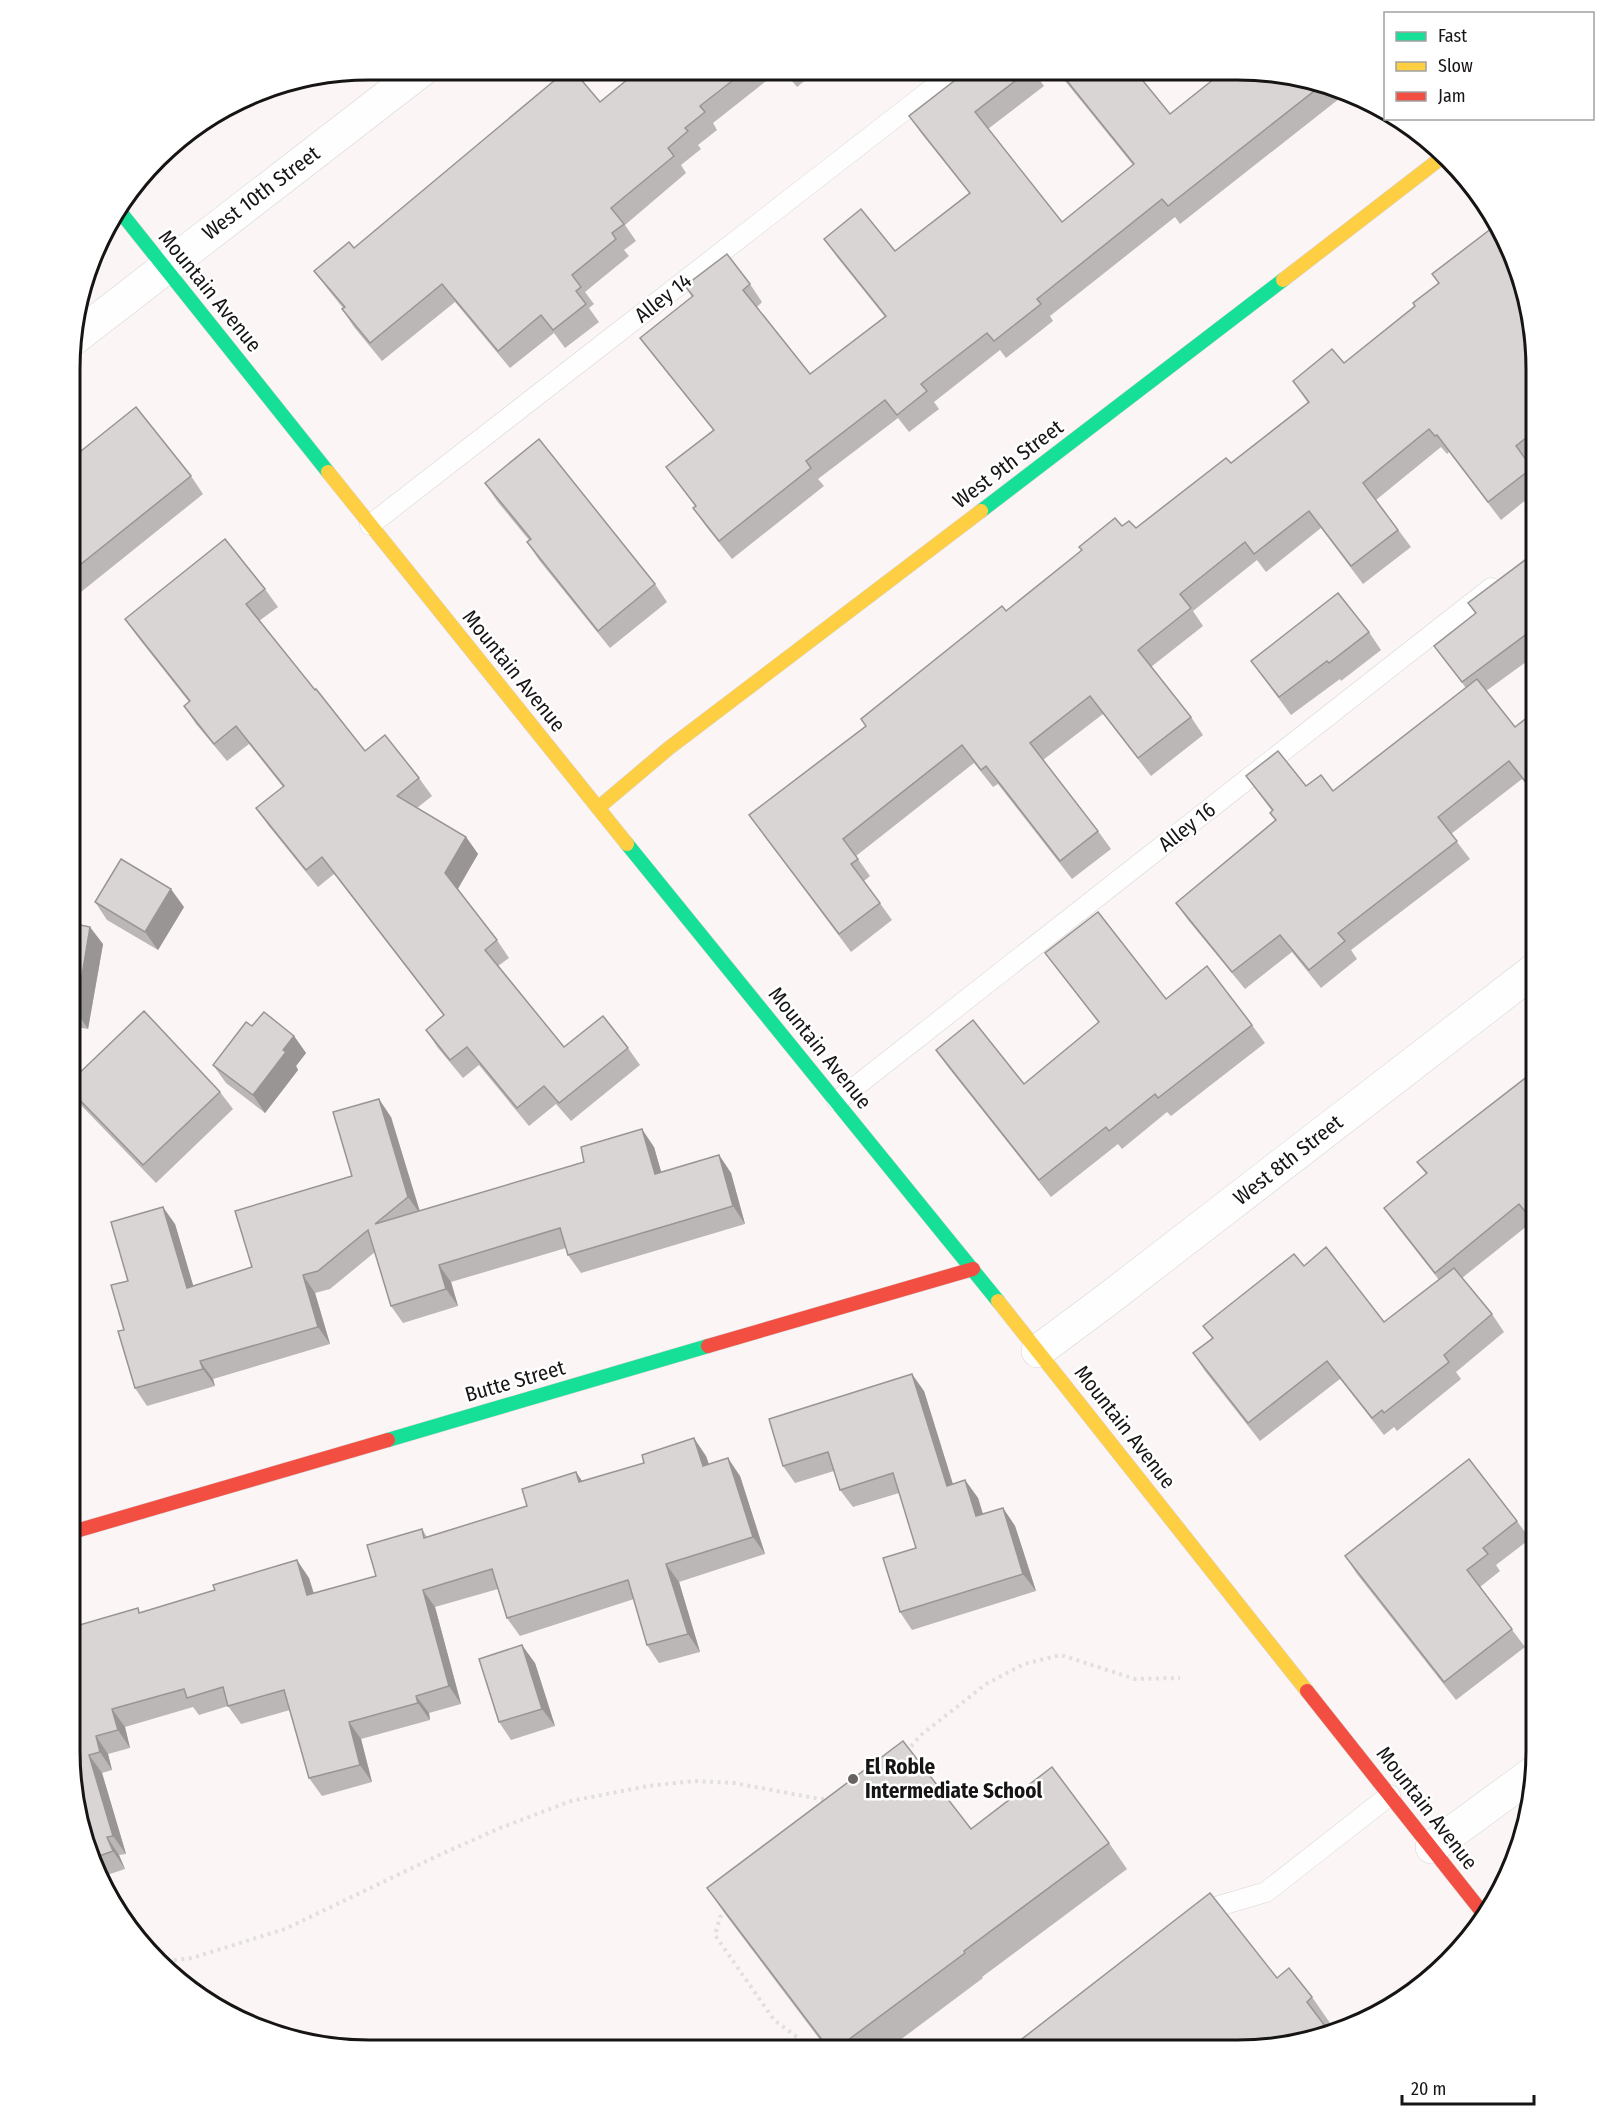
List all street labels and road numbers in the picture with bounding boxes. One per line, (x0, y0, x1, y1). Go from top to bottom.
street label: West 10th Street (197, 140, 325, 246)
street label: Mountain Avenue (153, 225, 267, 357)
street label: Alley 14 (629, 268, 697, 328)
street label: West 9th Street (948, 414, 1068, 514)
street label: Mountain Avenue (457, 605, 571, 737)
street label: Alley 16 (1153, 797, 1221, 857)
street label: Mountain Avenue (763, 982, 877, 1114)
street label: West 8th Street (1228, 1109, 1348, 1211)
street label: Butte Street (462, 1354, 568, 1408)
street label: Mountain Avenue (1069, 1360, 1181, 1494)
street label: Mountain Avenue (1371, 1741, 1483, 1875)

